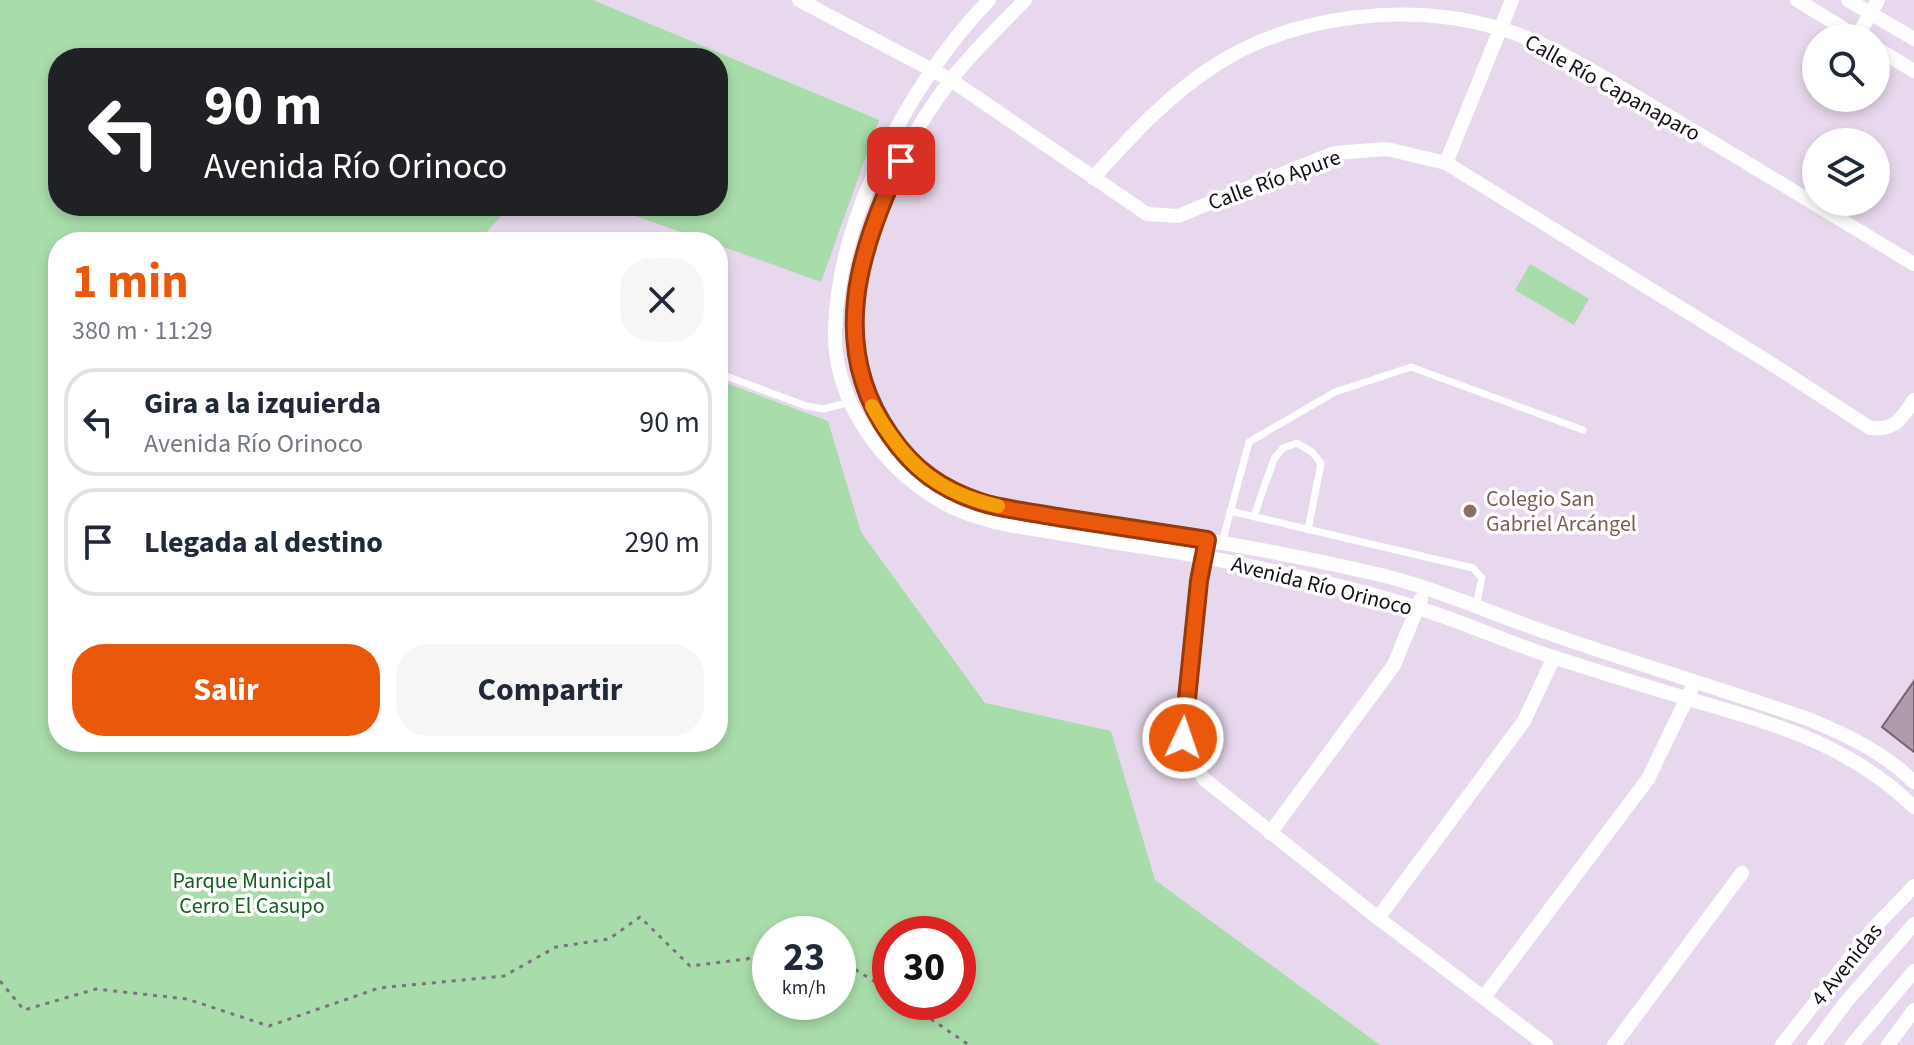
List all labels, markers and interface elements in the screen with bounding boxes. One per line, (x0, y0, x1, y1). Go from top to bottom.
map controls (1802, 24, 1890, 216)
button: search (1802, 24, 1890, 112)
street label: Calle Río Capanaparo (1519, 26, 1706, 150)
text: 90 m (204, 67, 322, 146)
icon: left (72, 80, 176, 184)
pin (867, 127, 935, 195)
button: layers (1802, 128, 1890, 216)
icon: arrive (879, 139, 923, 183)
text: Avenida Río Orinoco (204, 141, 507, 192)
street label: Calle Río Apure (1204, 141, 1345, 219)
text: 1 min (72, 248, 189, 316)
button: close (620, 258, 704, 342)
text: 380 m · 11:29 (72, 312, 213, 349)
text: Gira a la izquierda (144, 382, 381, 425)
icon: left (76, 400, 120, 444)
text: 90 m (639, 401, 700, 444)
text: Avenida Río Orinoco (144, 425, 363, 462)
place label: Colegio San Gabriel Arcángel (1486, 483, 1636, 540)
marker: Colegio San Gabriel Arcángel (1461, 502, 1479, 520)
icon: arrive (76, 520, 120, 564)
text: Llegada al destino (144, 521, 383, 564)
text: 290 m (624, 521, 700, 564)
street label: Avenida Río Orinoco (1228, 548, 1416, 624)
button: Salir (72, 644, 380, 736)
button: Compartir (396, 644, 704, 736)
position arrow (1141, 696, 1225, 780)
park label: Parque Municipal Cerro El Casupo (173, 865, 331, 922)
speed limit sign: 30 (872, 916, 976, 1020)
street label: 4 Avenidas (1803, 916, 1890, 1013)
text: 23 (783, 929, 825, 986)
text: km/h (782, 974, 826, 1002)

